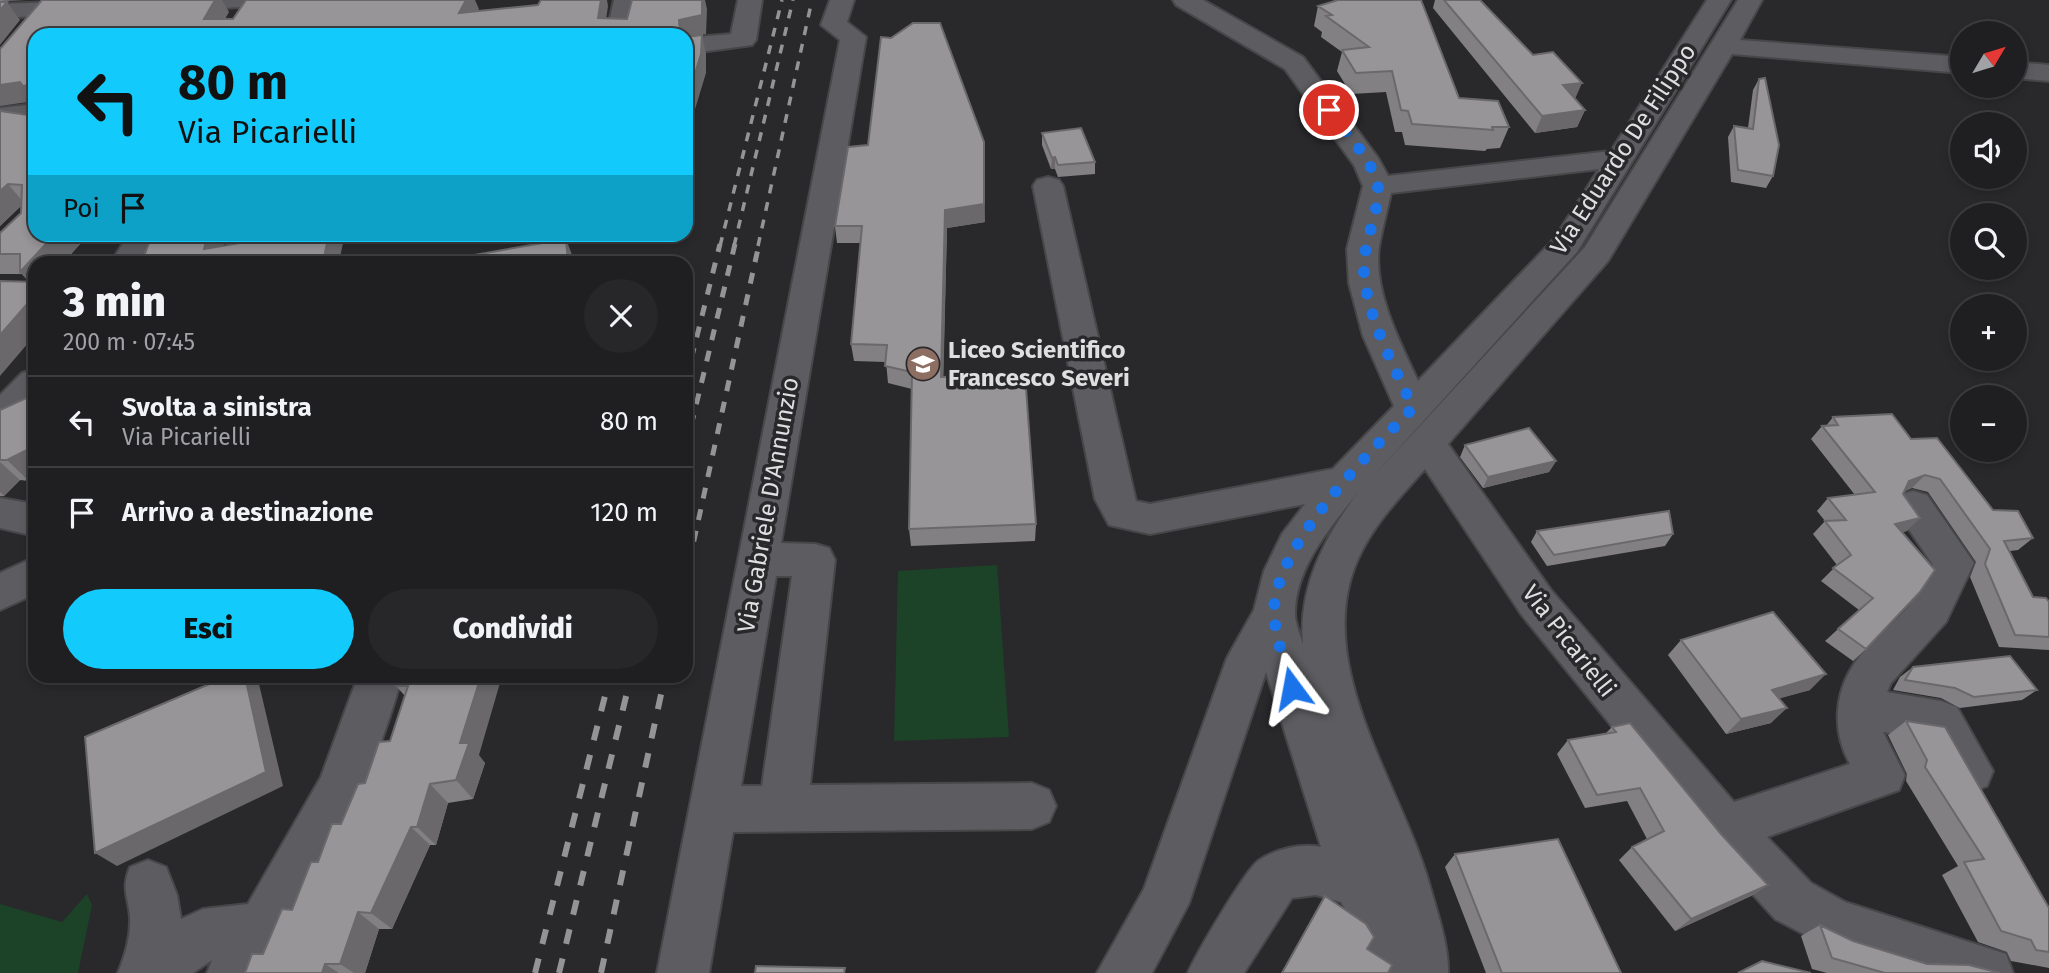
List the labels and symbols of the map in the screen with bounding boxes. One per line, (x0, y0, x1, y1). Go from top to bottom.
north arrow (1950, 21, 2026, 98)
street label: Via Eduardo De Filippo (1544, 38, 1702, 260)
pin (1299, 80, 1359, 140)
place label: Liceo Scientifico Francesco Severi (948, 336, 1130, 392)
school or university icon: Liceo Scientifico Francesco Severi (904, 345, 942, 383)
street label: Via Gabriele D'Annunzio (732, 375, 804, 635)
street label: Via Picarielli (1517, 579, 1621, 703)
position arrow (1255, 651, 1329, 725)

